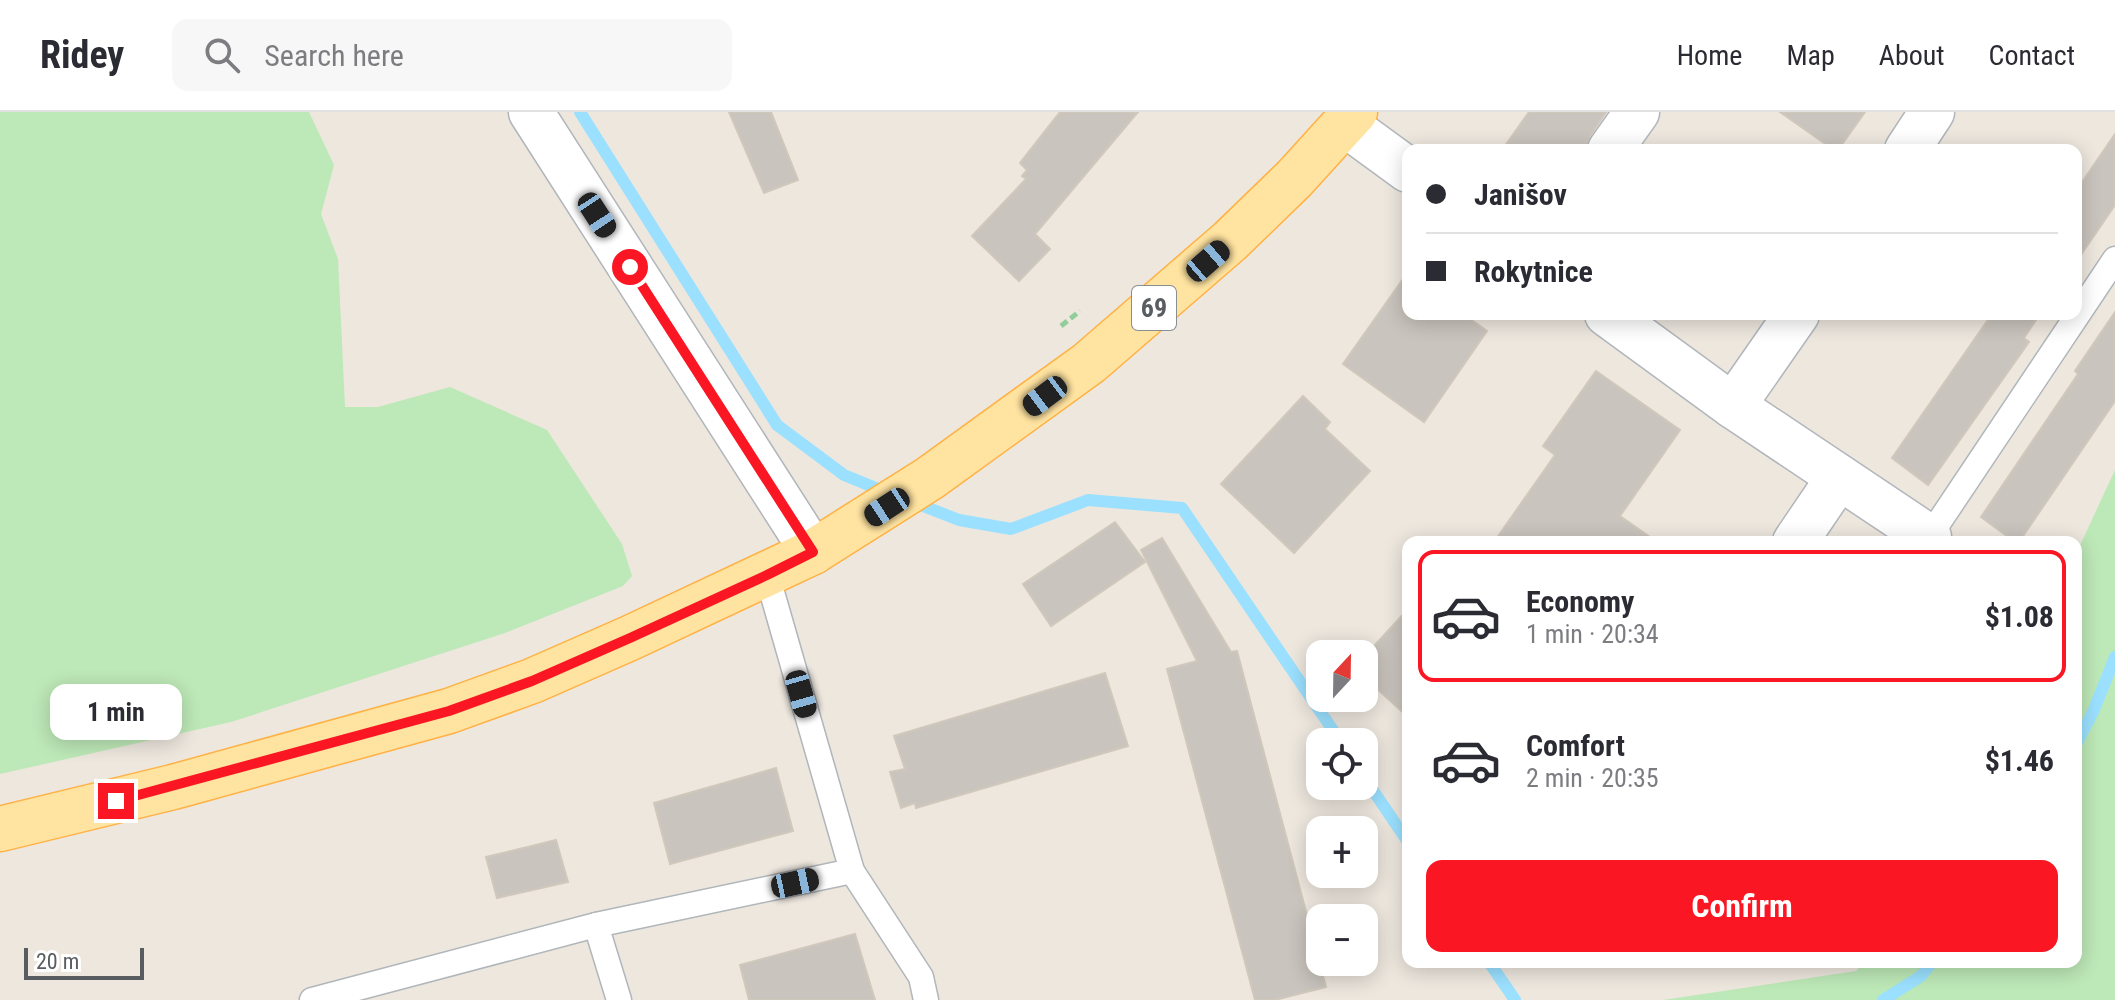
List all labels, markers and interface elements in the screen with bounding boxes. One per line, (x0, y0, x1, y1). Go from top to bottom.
search box (172, 19, 732, 91)
text: Ridey (40, 33, 124, 77)
icon: search (200, 33, 244, 77)
text: Search here (264, 38, 404, 73)
text: Home (1677, 39, 1742, 72)
text: Map (1786, 39, 1835, 72)
text: About (1879, 39, 1945, 72)
text: Contact (1989, 39, 2075, 72)
text: Janišov (1474, 177, 1567, 212)
car (574, 188, 620, 242)
car (1182, 236, 1234, 286)
route start (612, 249, 648, 285)
text: Rokytnice (1474, 254, 1593, 289)
road number: 69 (1132, 286, 1176, 330)
car (1019, 372, 1071, 420)
car (860, 484, 914, 530)
icon: car (1430, 580, 1502, 652)
text: Economy (1526, 584, 1634, 619)
text: $1.08 (1985, 599, 2054, 634)
text: 1 min · 20:34 (1526, 619, 1659, 649)
north arrow (1306, 640, 1378, 712)
map controls (1306, 640, 1378, 976)
car (783, 668, 819, 720)
callout: 1 min (50, 685, 182, 741)
text: 1 min (87, 697, 145, 727)
icon: car (1430, 724, 1502, 796)
button: locate (1306, 728, 1378, 800)
text: Comfort (1526, 728, 1625, 763)
text: $1.46 (1985, 743, 2054, 778)
text: 2 min · 20:35 (1526, 763, 1659, 793)
route end (98, 783, 134, 819)
button: + (1306, 816, 1378, 888)
button: Confirm (1426, 860, 2058, 952)
car (769, 866, 821, 900)
button: − (1306, 904, 1378, 976)
scale bar (24, 944, 144, 980)
text: 20 m (36, 949, 79, 974)

